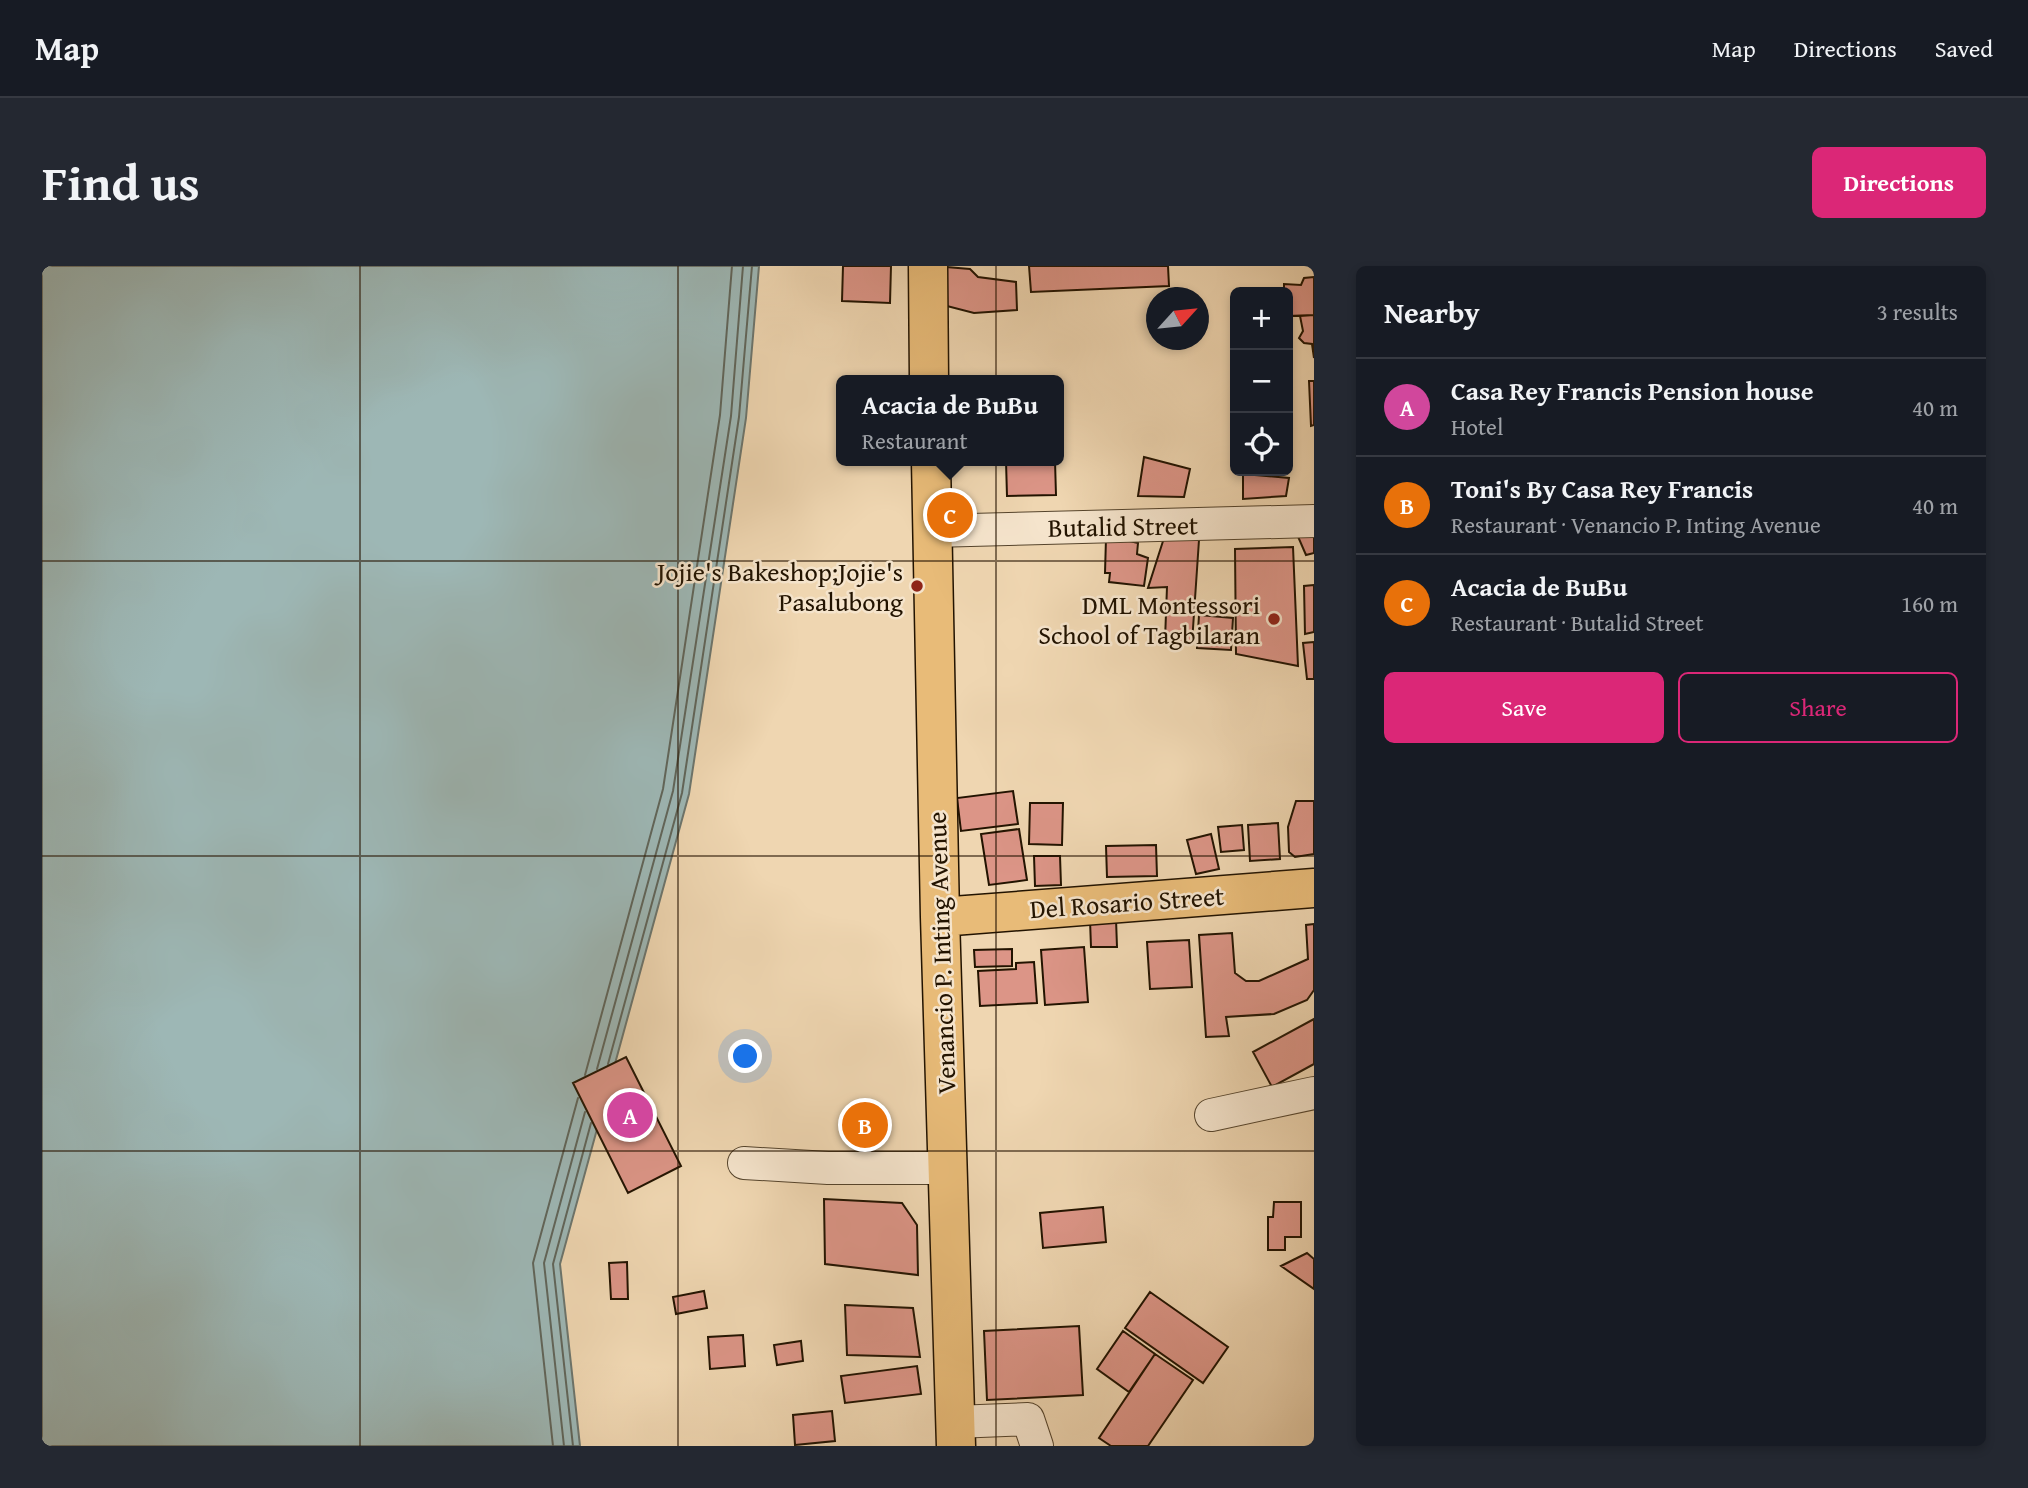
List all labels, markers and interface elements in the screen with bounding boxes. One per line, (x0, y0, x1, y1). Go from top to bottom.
text: Map (35, 24, 99, 72)
text: Map (1712, 31, 1756, 66)
text: Directions (1794, 31, 1897, 66)
text: Saved (1935, 31, 1993, 66)
text: Find us (42, 146, 200, 218)
button: Directions (1812, 147, 1986, 218)
north arrow (1146, 287, 1209, 350)
map controls (1230, 287, 1293, 476)
button: + (1230, 287, 1293, 350)
text: Nearby (1384, 290, 1480, 334)
text: 3 results (1877, 295, 1958, 328)
button: − (1230, 350, 1293, 413)
text: Casa Rey Francis Pension house (1451, 371, 1813, 410)
popup (836, 375, 1064, 466)
text: Acacia de BuBu (862, 385, 1038, 424)
text: A (1400, 391, 1414, 424)
text: 40 m (1912, 391, 1958, 424)
text: Hotel (1451, 410, 1503, 443)
button: locate (1230, 413, 1293, 476)
text: Restaurant (862, 424, 968, 457)
text: Toni's By Casa Rey Francis (1451, 469, 1753, 508)
pin: C (927, 489, 973, 541)
text: B (1400, 489, 1414, 522)
text: 40 m (1912, 489, 1958, 522)
street label: Butalid Street (1048, 505, 1198, 547)
text: Restaurant · Venancio P. Inting Avenue (1451, 508, 1821, 541)
place label: Jojie's Bakeshop;Jojie's Pasalubong (654, 552, 903, 621)
text: Acacia de BuBu (1451, 567, 1627, 606)
marker: Jojie's Bakeshop;Jojie's Pasalubong (909, 578, 925, 594)
place label: DML Montessori School of Tagbilaran (1038, 585, 1260, 654)
text: C (1400, 587, 1414, 620)
text: 160 m (1901, 587, 1958, 620)
text: Restaurant · Butalid Street (1451, 606, 1704, 639)
marker: DML Montessori School of Tagbilaran (1266, 611, 1282, 627)
button: Save (1384, 672, 1664, 743)
button: Share (1678, 672, 1958, 743)
street label: Venancio P. Inting Avenue (917, 811, 965, 1095)
street label: Del Rosario Street (1029, 876, 1225, 928)
your location (728, 1039, 762, 1073)
pin: A (607, 1089, 653, 1141)
pin: B (842, 1099, 888, 1151)

